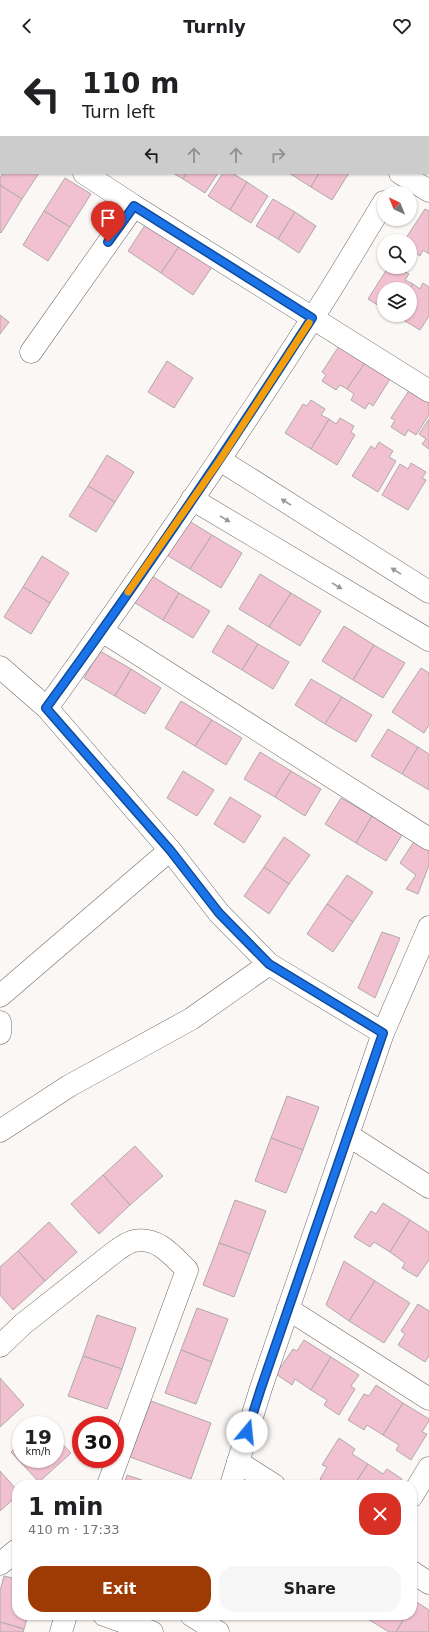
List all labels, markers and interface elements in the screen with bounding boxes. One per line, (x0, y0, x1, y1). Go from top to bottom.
icon: back (16, 15, 38, 37)
icon: heart (391, 15, 413, 37)
text: Turnly (183, 16, 246, 37)
text: 110 m (82, 67, 179, 100)
icon: left (16, 68, 68, 120)
text: Turn left (82, 101, 155, 122)
icon: left (141, 144, 163, 166)
icon: ahead (183, 144, 205, 166)
icon: ahead (225, 144, 247, 166)
icon: right (267, 144, 289, 166)
north arrow (377, 186, 417, 226)
map controls (377, 186, 417, 322)
pin (91, 201, 125, 242)
icon: arrive (97, 207, 119, 229)
button: search (377, 234, 417, 274)
button: layers (377, 282, 417, 322)
one-way arrow (280, 498, 292, 505)
one-way arrow (220, 515, 230, 523)
one-way arrow (391, 567, 401, 575)
one-way arrow (331, 582, 343, 589)
position arrow (226, 1411, 268, 1453)
speed limit sign: 30 (72, 1416, 124, 1468)
text: 19 (24, 1425, 52, 1449)
text: km/h (25, 1446, 51, 1457)
text: 1 min (28, 1493, 103, 1521)
button: close (359, 1493, 401, 1535)
text: 410 m · 17:33 (28, 1522, 119, 1537)
button: Exit (28, 1566, 211, 1612)
button: Share (219, 1566, 401, 1612)

